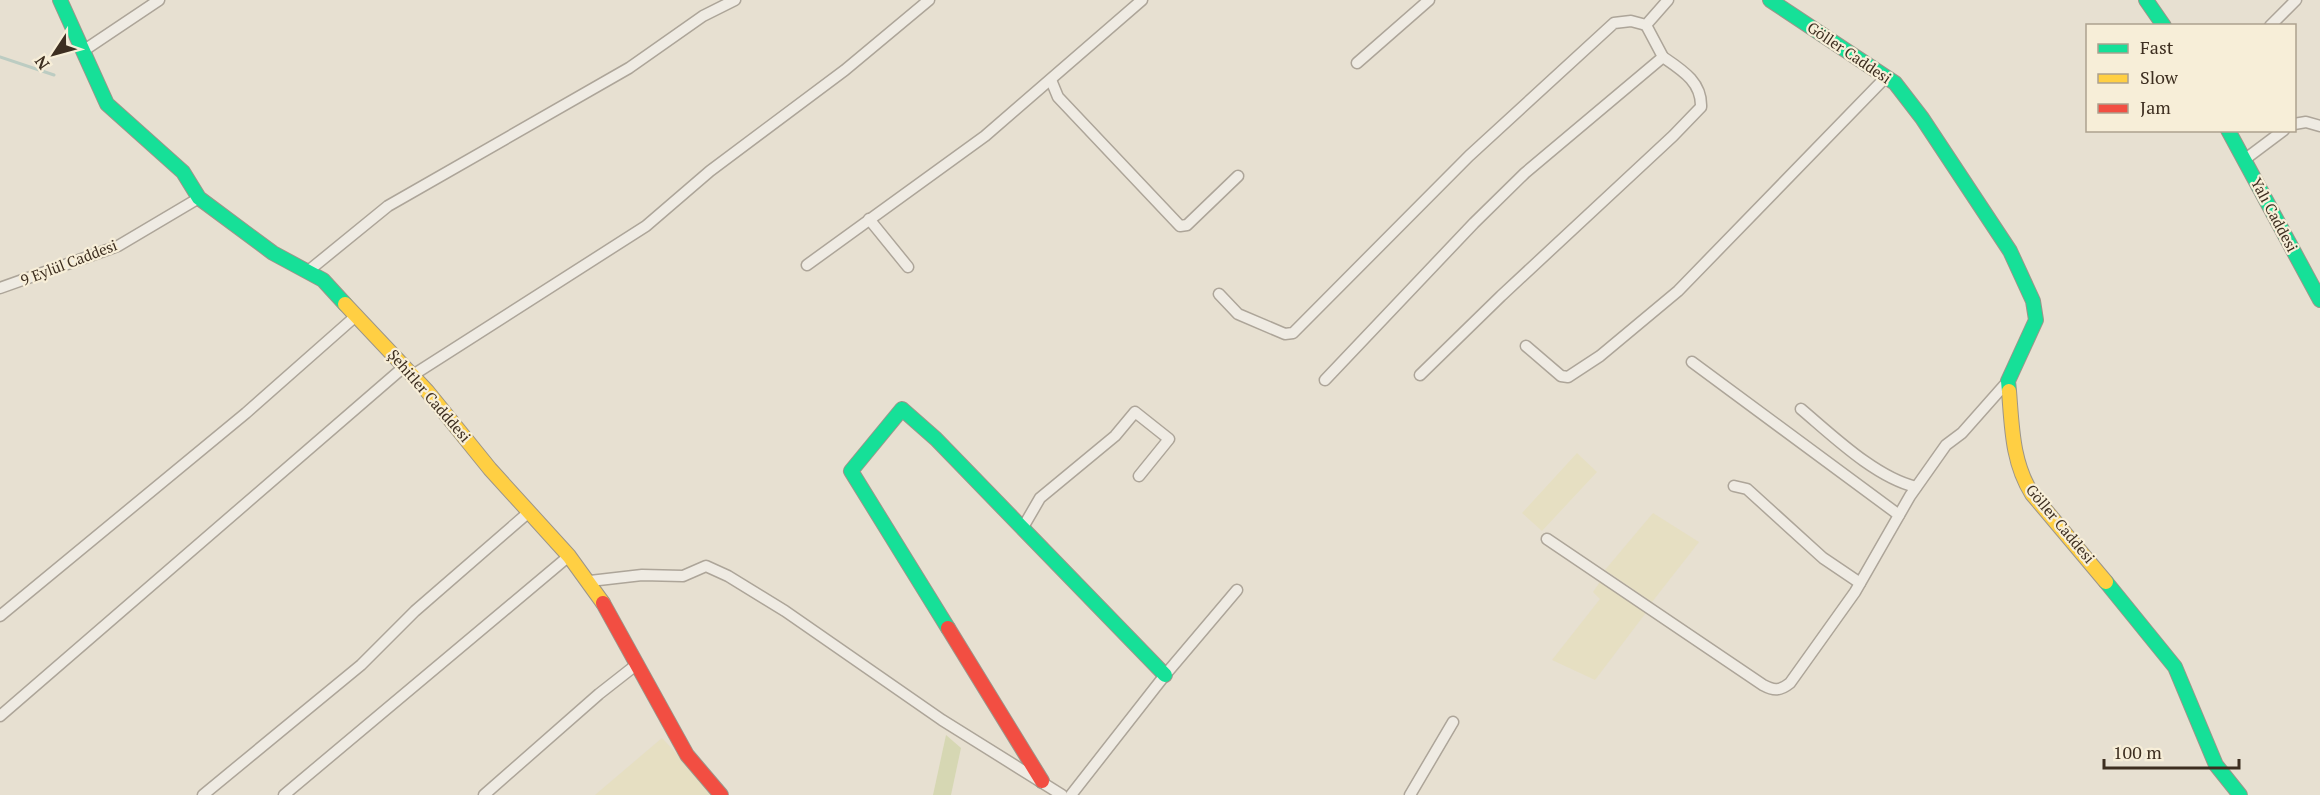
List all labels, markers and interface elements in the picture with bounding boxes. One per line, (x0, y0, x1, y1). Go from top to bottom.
street label: Göller Caddesi (1804, 17, 1895, 88)
north arrow (24, 24, 84, 84)
legend (2086, 24, 2296, 132)
text: Fast (2140, 35, 2174, 59)
text: N (29, 51, 54, 74)
text: Slow (2140, 65, 2179, 89)
text: Jam (2140, 95, 2171, 119)
street label: Yalı Caddesi (2247, 174, 2303, 255)
street label: 9 Eylül Caddesi (18, 235, 120, 290)
street label: Şehitler Cadddesi (384, 345, 476, 446)
street label: Göller Caddesi (2022, 480, 2100, 567)
scale bar (2104, 732, 2239, 770)
text: 100 m (2113, 740, 2162, 764)

